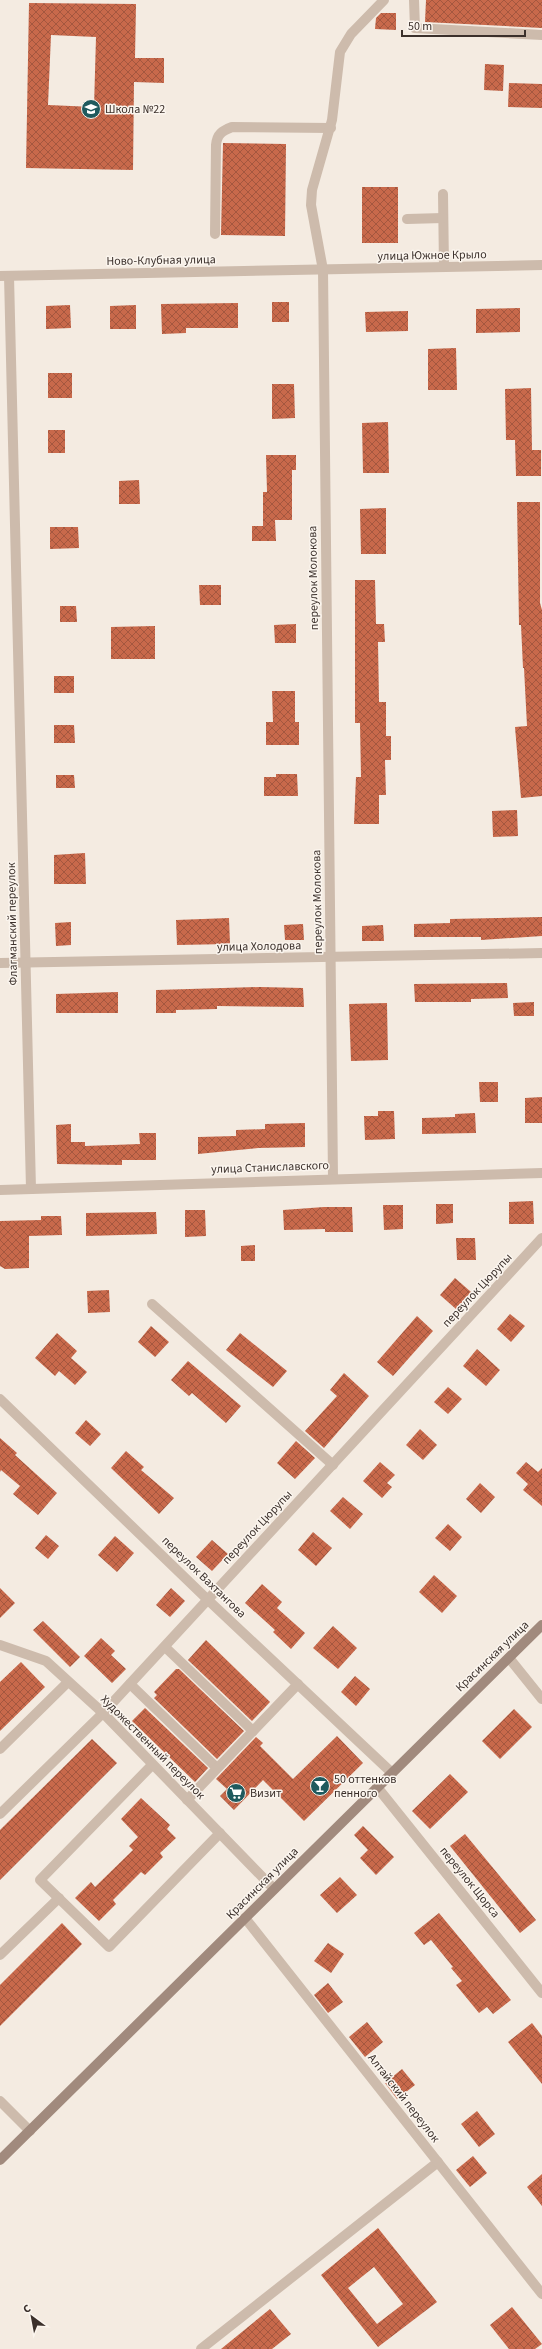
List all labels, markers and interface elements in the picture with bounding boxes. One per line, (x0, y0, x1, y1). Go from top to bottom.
scale bar (402, 12, 525, 38)
text: 50 m (408, 18, 432, 35)
school or university icon: Школа №22 (80, 98, 102, 120)
place label: Школа №22 (105, 101, 165, 118)
street label: улица Южное Крыло (377, 246, 487, 265)
street label: Ново-Клубная улица (106, 251, 216, 270)
street label: переулок Молокова (304, 526, 323, 630)
street label: переулок Молокова (308, 850, 327, 954)
street label: Флагманский переулок (3, 862, 22, 986)
street label: улица Холодова (217, 937, 301, 956)
street label: улица Станиславского (211, 1157, 329, 1178)
street label: переулок Цюрупы (439, 1250, 516, 1331)
street label: переулок Цюрупы (219, 1487, 296, 1568)
street label: переулок Вахтангова (158, 1533, 250, 1622)
street label: Красинская улица (452, 1617, 533, 1696)
street label: Художественный переулок (97, 1691, 209, 1803)
place label: 50 оттенков пенного (334, 1771, 396, 1802)
bar icon: 50 оттенков пенного (309, 1775, 331, 1797)
supermarket icon: Визит (225, 1782, 247, 1804)
place label: Визит (250, 1785, 282, 1802)
street label: Красинская улица (222, 1843, 302, 1923)
street label: переулок Щорса (436, 1843, 504, 1922)
street label: Алтайский переулок (364, 2050, 444, 2146)
north arrow (12, 2297, 52, 2337)
text: С (20, 2301, 34, 2317)

